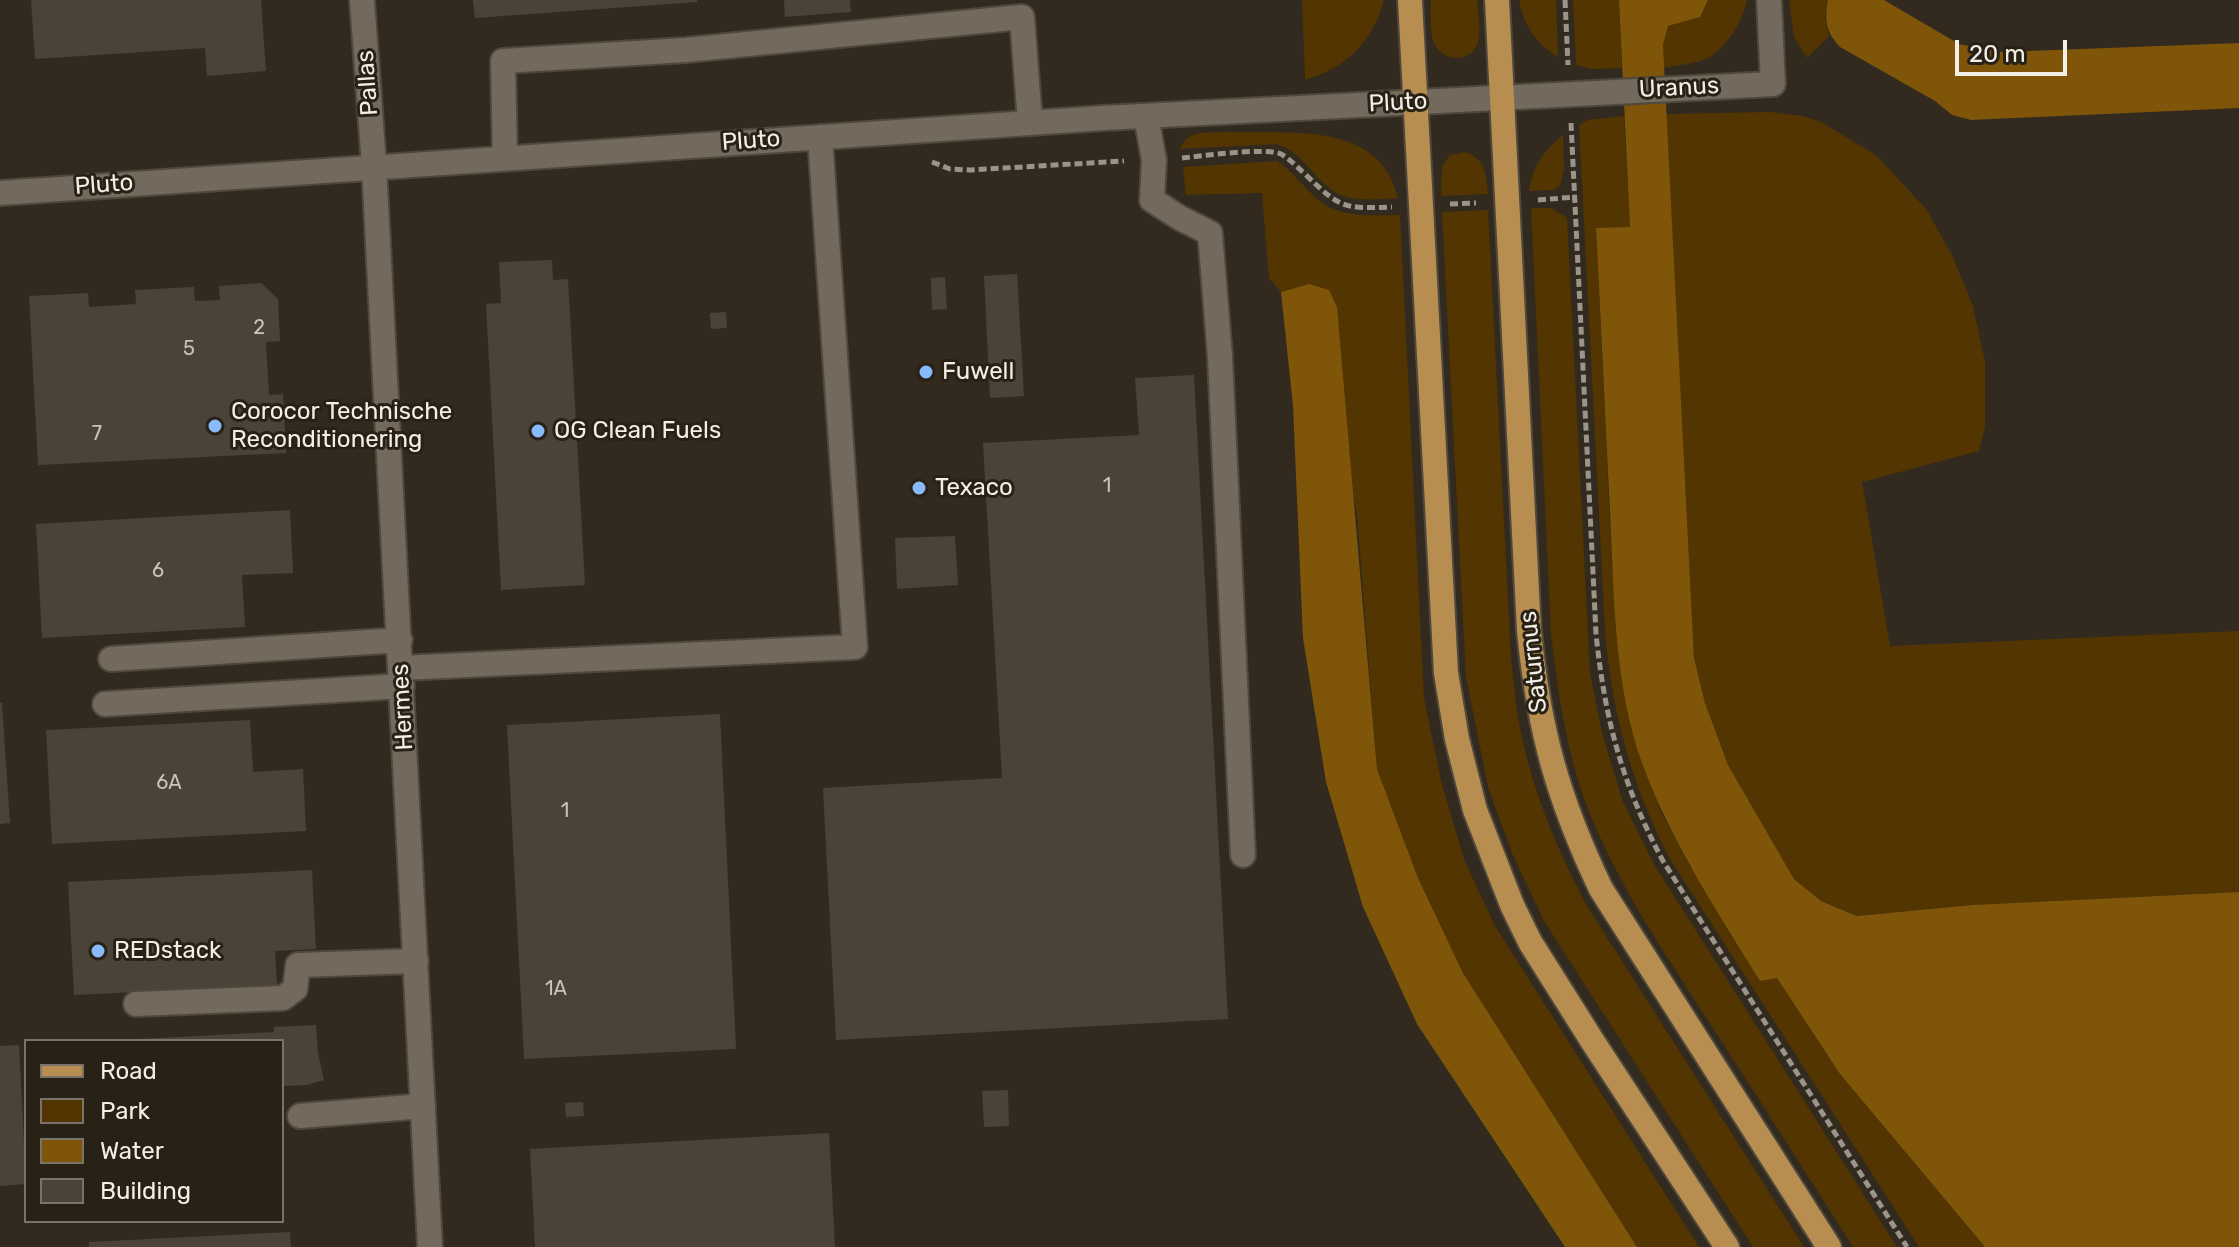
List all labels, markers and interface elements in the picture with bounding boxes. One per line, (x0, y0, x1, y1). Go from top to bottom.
scale bar (1959, 24, 2071, 74)
text: 20 m (1969, 40, 2026, 68)
street label: Pallas (351, 49, 385, 117)
street label: Uranus (1638, 72, 1720, 104)
street label: Pluto (1368, 87, 1428, 119)
street label: Pluto (721, 125, 781, 157)
street label: Pluto (74, 169, 134, 201)
house number: 2 (253, 316, 265, 340)
house number: 5 (183, 337, 195, 361)
place label: Fuwell (942, 358, 1014, 386)
marker: Fuwell (917, 363, 935, 381)
place label: Corocor Technische Reconditionering (231, 398, 452, 454)
marker: Corocor Technische Reconditionering (206, 417, 224, 435)
place label: OG Clean Fuels (554, 417, 721, 445)
house number: 7 (92, 422, 102, 446)
marker: OG Clean Fuels (529, 422, 547, 440)
place label: Texaco (935, 474, 1013, 502)
house number: 1 (1103, 474, 1111, 498)
marker: Texaco (910, 479, 928, 497)
house number: 6 (152, 559, 164, 583)
street label: Saturnus (1514, 610, 1554, 714)
street label: Hermes (386, 663, 420, 751)
house number: 6A (156, 771, 182, 795)
house number: 1 (561, 799, 569, 823)
place label: REDstack (114, 937, 221, 965)
marker: REDstack (89, 942, 107, 960)
house number: 1A (545, 977, 567, 1001)
legend (24, 1039, 284, 1223)
text: Road (100, 1057, 157, 1085)
text: Park (100, 1097, 150, 1125)
text: Water (100, 1137, 164, 1165)
text: Building (100, 1177, 191, 1205)

